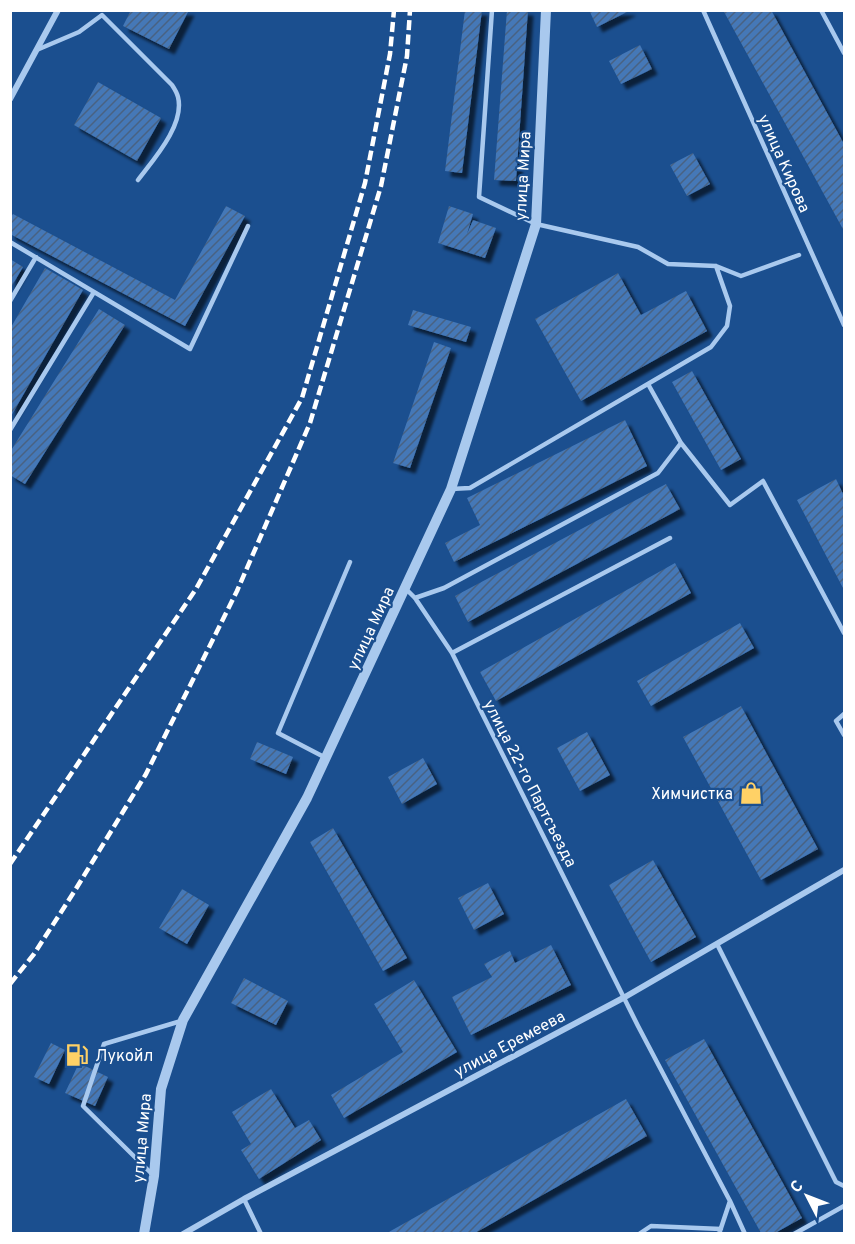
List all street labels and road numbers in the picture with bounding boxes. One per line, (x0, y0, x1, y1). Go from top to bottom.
street label: улица Кирова (753, 112, 814, 216)
street label: улица Мира (512, 131, 536, 221)
street label: улица Мира (344, 584, 400, 674)
street label: улица 22-го Партсъезда (478, 697, 580, 871)
street label: улица Еремеева (451, 1007, 569, 1082)
street label: улица Мира (129, 1093, 157, 1184)

